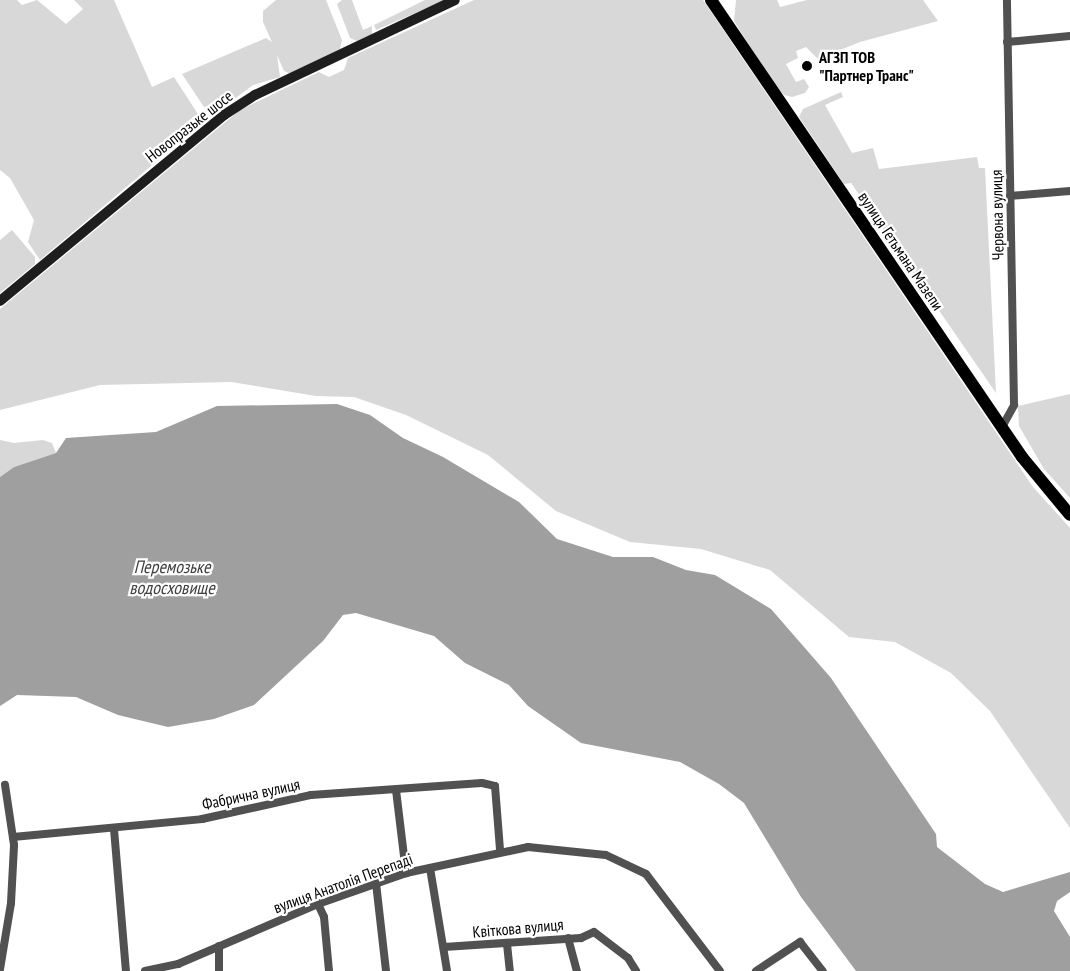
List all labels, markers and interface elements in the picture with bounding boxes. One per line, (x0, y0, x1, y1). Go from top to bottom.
place label: АГЗП ТОВ "Партнер Транс" (819, 47, 914, 85)
marker: АГЗП ТОВ "Партнер Транс" (800, 59, 814, 73)
street label: Новопразьке шосе (142, 86, 236, 166)
street label: Червона вулиця (987, 170, 1007, 260)
street label: вулиця Гетьмана Мазепи (854, 188, 948, 314)
water label: Перемозьке водосховище (129, 557, 215, 600)
street label: Фабрична вулиця (200, 774, 302, 814)
street label: вулиця Анатолія Перепаді (271, 849, 415, 917)
street label: Квіткова вулиця (472, 914, 564, 942)

